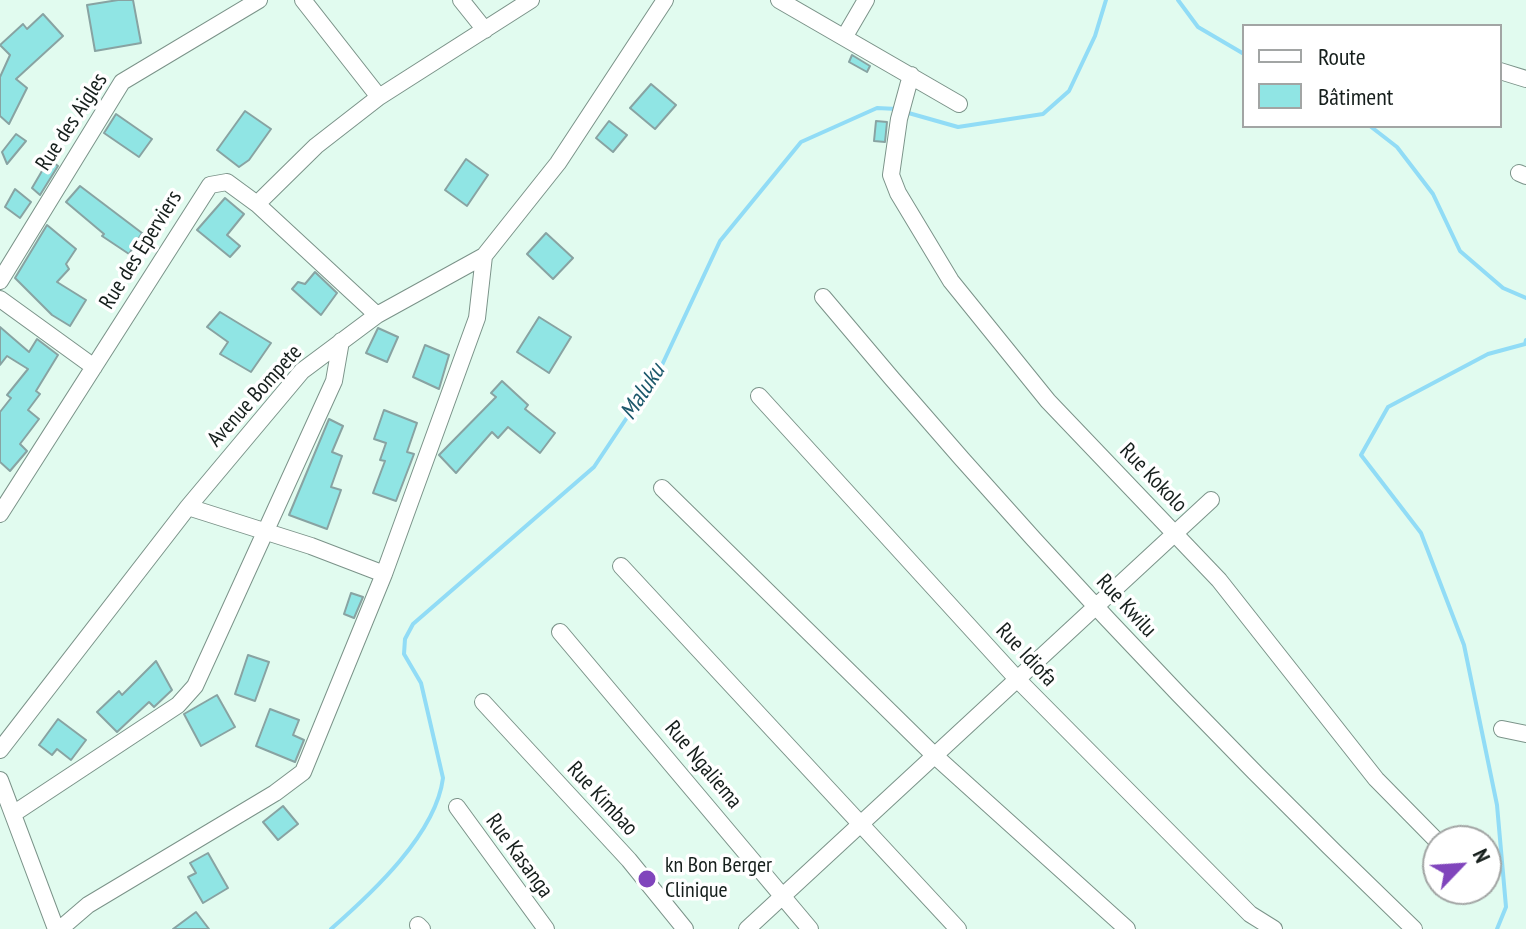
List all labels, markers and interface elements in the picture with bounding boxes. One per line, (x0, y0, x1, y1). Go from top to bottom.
legend (1242, 24, 1502, 128)
text: Route (1318, 41, 1366, 72)
street label: Rue des Aigles (31, 68, 113, 176)
text: Bâtiment (1318, 81, 1393, 112)
street label: Rue des Eperviers (94, 186, 188, 314)
street label: Avenue Bompete (202, 340, 308, 452)
water label: Maluku (614, 359, 672, 425)
street label: Rue Kokolo (1114, 438, 1192, 518)
street label: Rue Kwilu (1090, 569, 1162, 643)
street label: Rue Idiofa (990, 618, 1062, 692)
street label: Rue Ngaliema (659, 716, 747, 814)
street label: Rue Kimbao (561, 756, 643, 842)
street label: Rue Kasanga (480, 809, 558, 903)
north arrow (1422, 825, 1502, 905)
text: N (1467, 844, 1497, 867)
place label: kn Bon Berger Clinique (665, 853, 772, 904)
marker: kn Bon Berger Clinique (636, 868, 658, 890)

